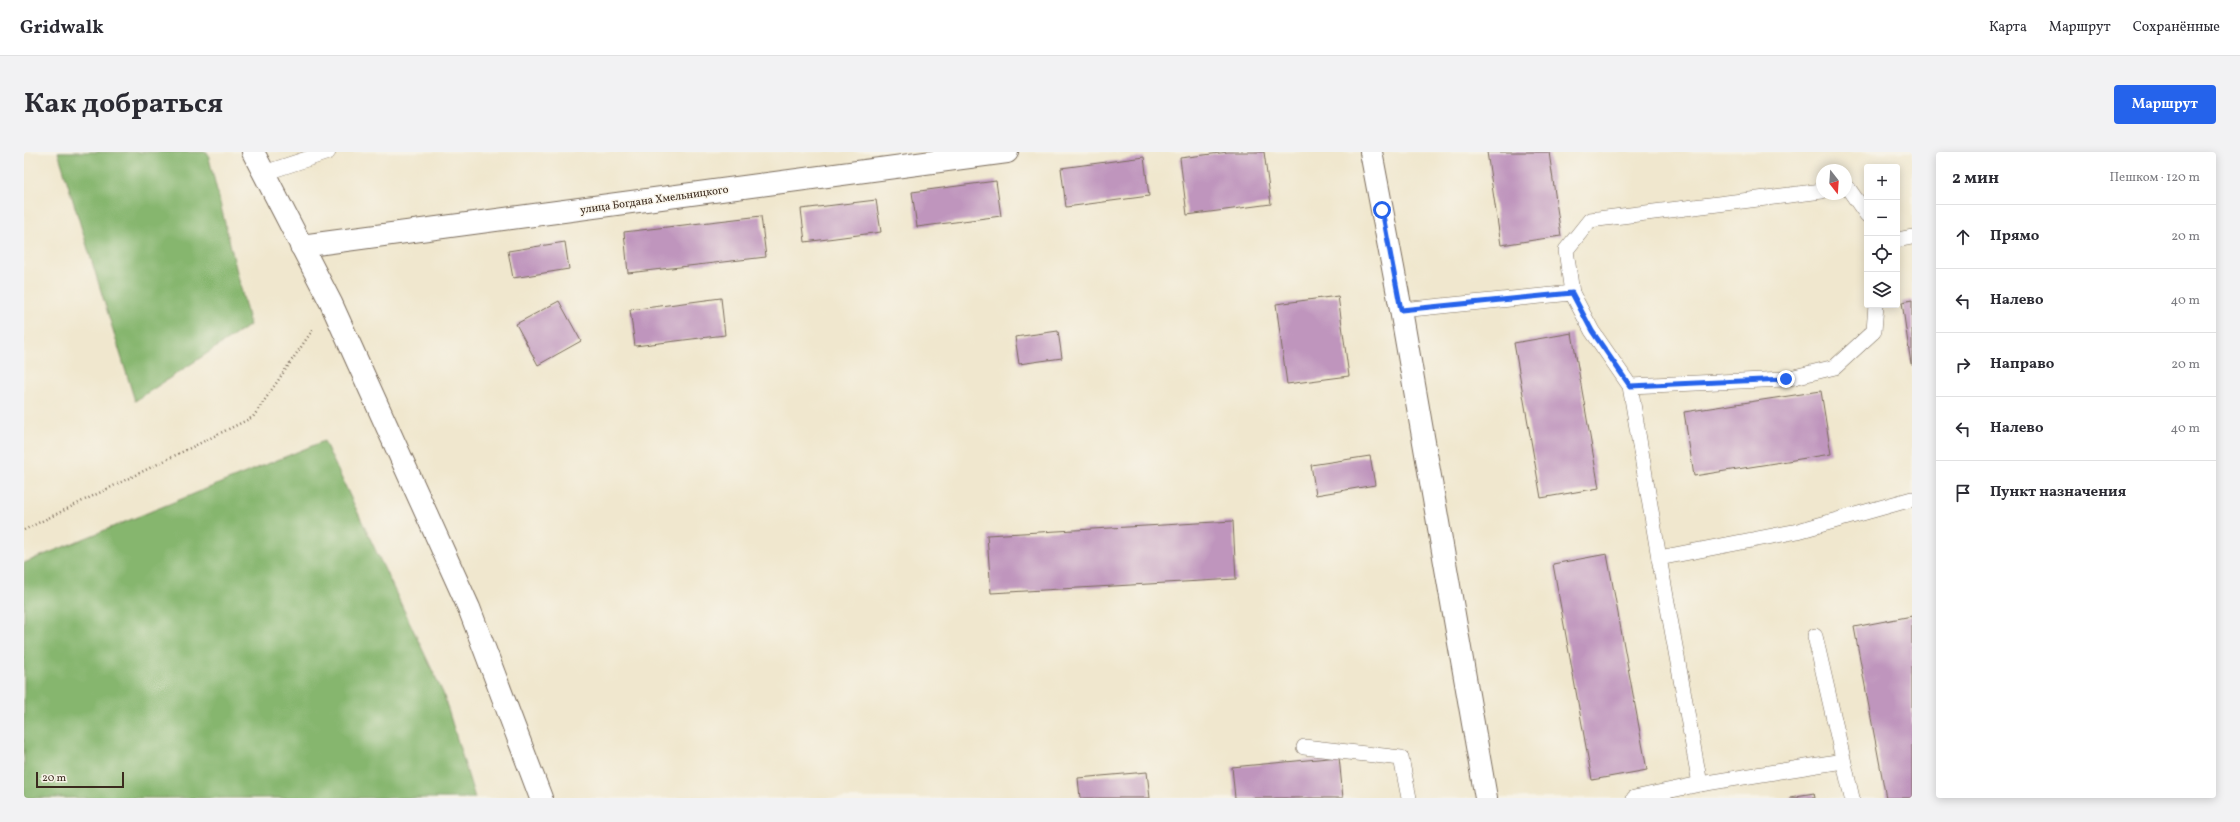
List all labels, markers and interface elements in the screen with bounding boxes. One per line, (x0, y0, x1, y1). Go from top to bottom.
text: Gridwalk (20, 15, 104, 41)
text: Карта (1989, 18, 2027, 37)
text: Маршрут (2049, 18, 2111, 37)
text: Сохранённые (2133, 18, 2220, 37)
text: Как добраться (24, 85, 223, 124)
button: Маршрут (2114, 85, 2216, 124)
north arrow (1816, 164, 1852, 200)
map controls (1864, 164, 1900, 308)
button: + (1864, 164, 1900, 200)
text: 2 мин (1952, 167, 1999, 190)
text: Пешком · 120 m (2109, 169, 2200, 187)
street label: улица Богдана Хмельницкого (579, 183, 730, 218)
button: − (1864, 200, 1900, 236)
route start (1373, 201, 1391, 219)
icon: ahead (1952, 226, 1974, 248)
text: Прямо (1990, 226, 2039, 247)
text: 20 m (2171, 228, 2200, 246)
button: locate (1864, 236, 1900, 272)
button: layers (1864, 272, 1900, 308)
icon: left (1952, 290, 1974, 312)
text: Налево (1990, 290, 2044, 311)
text: 40 m (2171, 292, 2200, 310)
icon: right (1952, 354, 1974, 376)
text: Направо (1990, 354, 2054, 375)
text: 20 m (2171, 356, 2200, 374)
route end (1777, 370, 1795, 388)
icon: left (1952, 418, 1974, 440)
text: Налево (1990, 418, 2044, 439)
text: 40 m (2171, 420, 2200, 438)
icon: arrive (1952, 482, 1974, 504)
text: Пункт назначения (1990, 482, 2126, 503)
scale bar (36, 770, 124, 789)
text: 20 m (42, 771, 66, 786)

